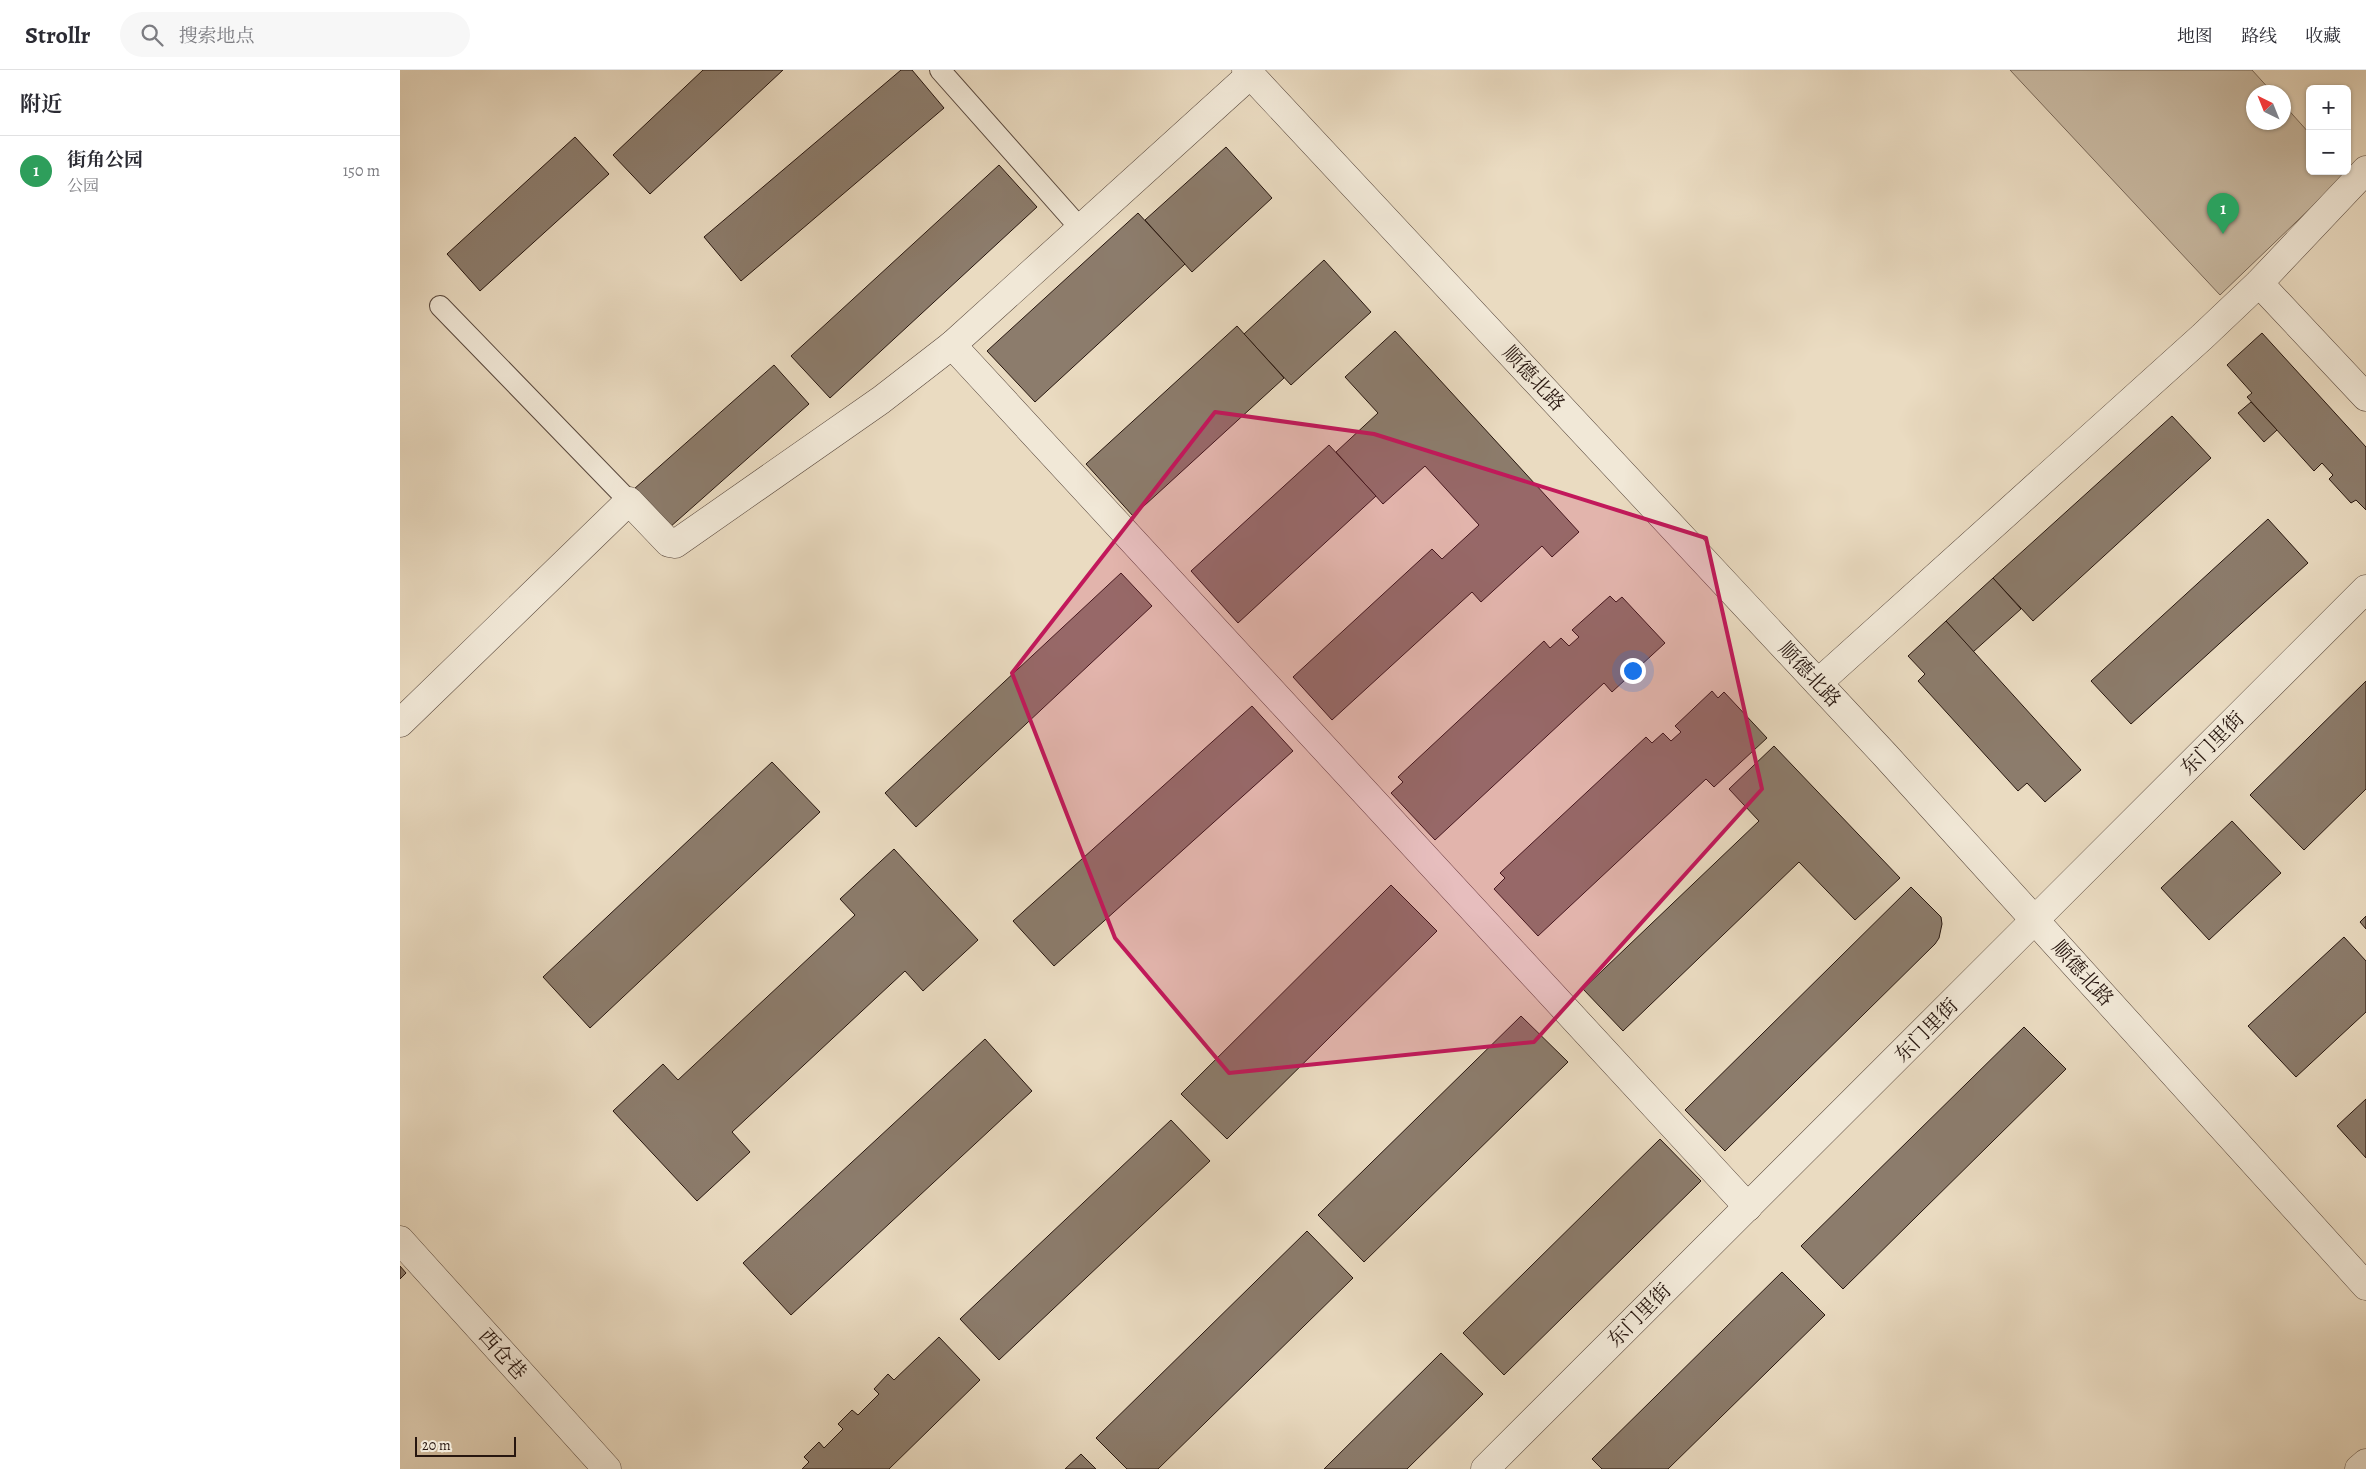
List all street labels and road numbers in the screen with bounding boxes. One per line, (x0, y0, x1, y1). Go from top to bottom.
street label: 顺德北路 (1496, 340, 1571, 417)
street label: 顺德北路 (1772, 636, 1847, 713)
street label: 东门里街 (2175, 706, 2250, 781)
street label: 顺德北路 (2046, 935, 2119, 1012)
street label: 东门里街 (1889, 993, 1964, 1068)
street label: 东门里街 (1602, 1278, 1677, 1353)
street label: 西仓巷 (473, 1323, 533, 1386)

